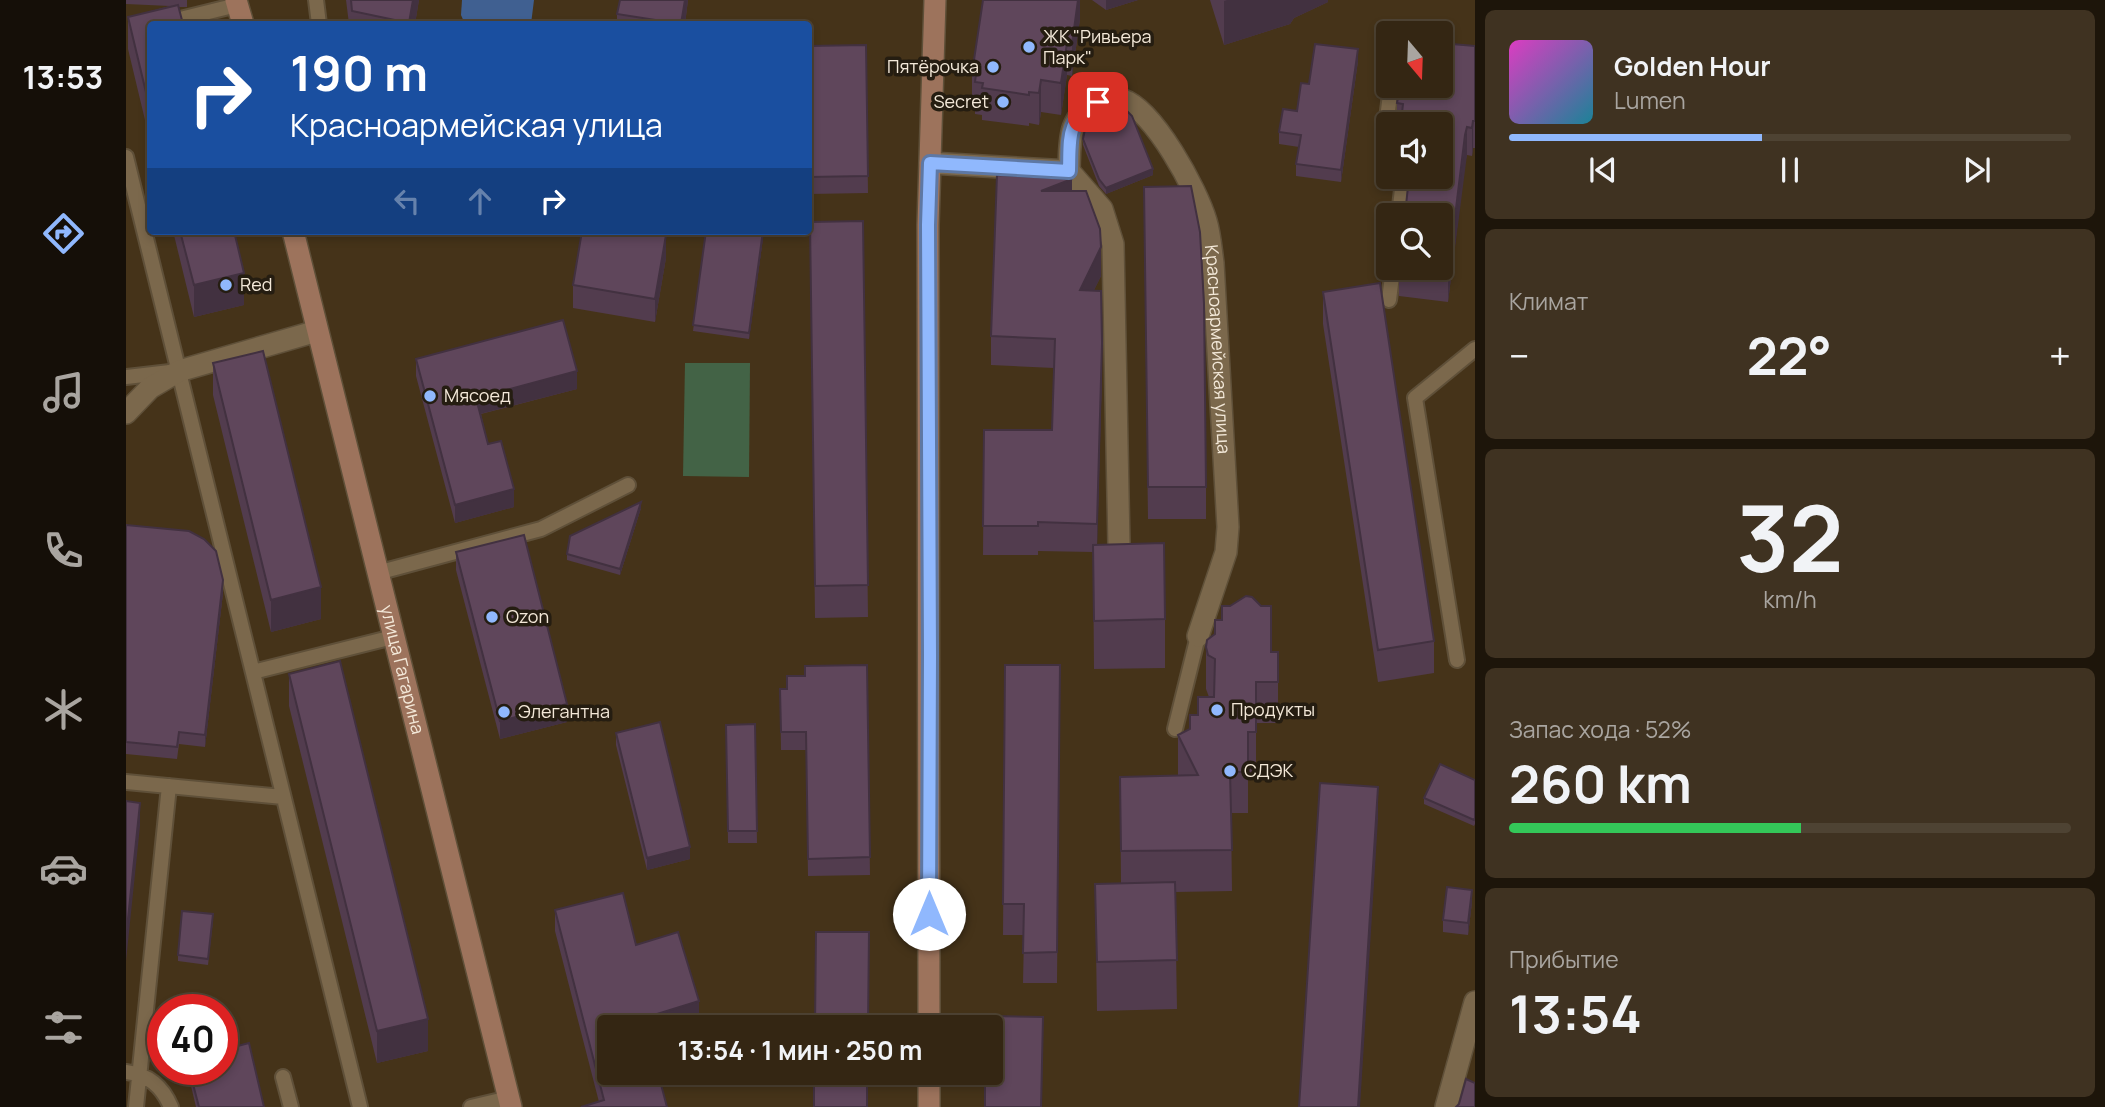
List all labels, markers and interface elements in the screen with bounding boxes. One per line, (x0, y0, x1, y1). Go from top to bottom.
north arrow (1376, 21, 1452, 98)
map controls (1376, 21, 1453, 280)
place label: ЖК "Ривьера Парк" (1043, 24, 1152, 69)
text: 190 m (290, 39, 428, 106)
marker: ЖК "Ривьера Парк" (1021, 39, 1037, 55)
text: Golden Hour (1614, 48, 1771, 84)
icon: right (175, 49, 266, 140)
place label: Пятёрочка (887, 54, 979, 78)
text: 13:53 (23, 55, 103, 99)
marker: Пятёрочка (985, 59, 1001, 75)
pin (1068, 72, 1128, 132)
icon: arrive (1079, 83, 1117, 121)
text: Lumen (1614, 84, 1686, 116)
place label: Secret (933, 89, 989, 113)
marker: Secret (995, 94, 1011, 110)
text: Красноармейская улица (290, 103, 663, 147)
button: sound (1376, 112, 1453, 189)
icon: previous (1584, 151, 1622, 189)
icon: pause (1771, 151, 1809, 189)
icon: next (1958, 151, 1996, 189)
icon: left (388, 182, 426, 220)
icon: ahead (461, 182, 499, 220)
icon: right (534, 182, 572, 220)
button: search (1376, 203, 1453, 280)
icon: directions (39, 209, 88, 258)
street label: Красноармейская улица (1200, 243, 1237, 455)
place label: Red (240, 272, 273, 296)
marker: Red (218, 277, 234, 293)
text: Климат (1509, 285, 1588, 317)
text: 22° (1747, 320, 1832, 391)
text: − (1509, 329, 1530, 381)
text: + (2049, 329, 2071, 381)
icon: music (39, 368, 88, 417)
place label: Мясоед (444, 383, 511, 407)
marker: Мясоед (422, 388, 438, 404)
text: 32 (1736, 475, 1844, 599)
icon: phone (39, 526, 88, 575)
text: km/h (1763, 583, 1817, 615)
street label: улица Гагарина (376, 602, 431, 736)
place label: Ozon (506, 604, 549, 628)
marker: Ozon (484, 609, 500, 625)
icon: climate (39, 685, 88, 734)
place label: Продукты (1231, 697, 1315, 721)
place label: Элегантна (518, 699, 610, 723)
marker: Продукты (1209, 702, 1225, 718)
marker: Элегантна (496, 704, 512, 720)
text: Запас хода · 52% (1509, 713, 1691, 745)
text: 260 km (1509, 748, 1692, 819)
place label: СДЭК (1244, 758, 1293, 782)
marker: СДЭК (1222, 763, 1238, 779)
icon: car (39, 844, 88, 893)
position arrow (892, 877, 966, 951)
text: Прибытие (1509, 943, 1619, 975)
text: 13:54 (1509, 978, 1642, 1049)
speed limit sign: 40 (147, 994, 238, 1085)
icon: filters (39, 1003, 88, 1052)
text: 13:54 · 1 мин · 250 m (678, 1032, 922, 1068)

